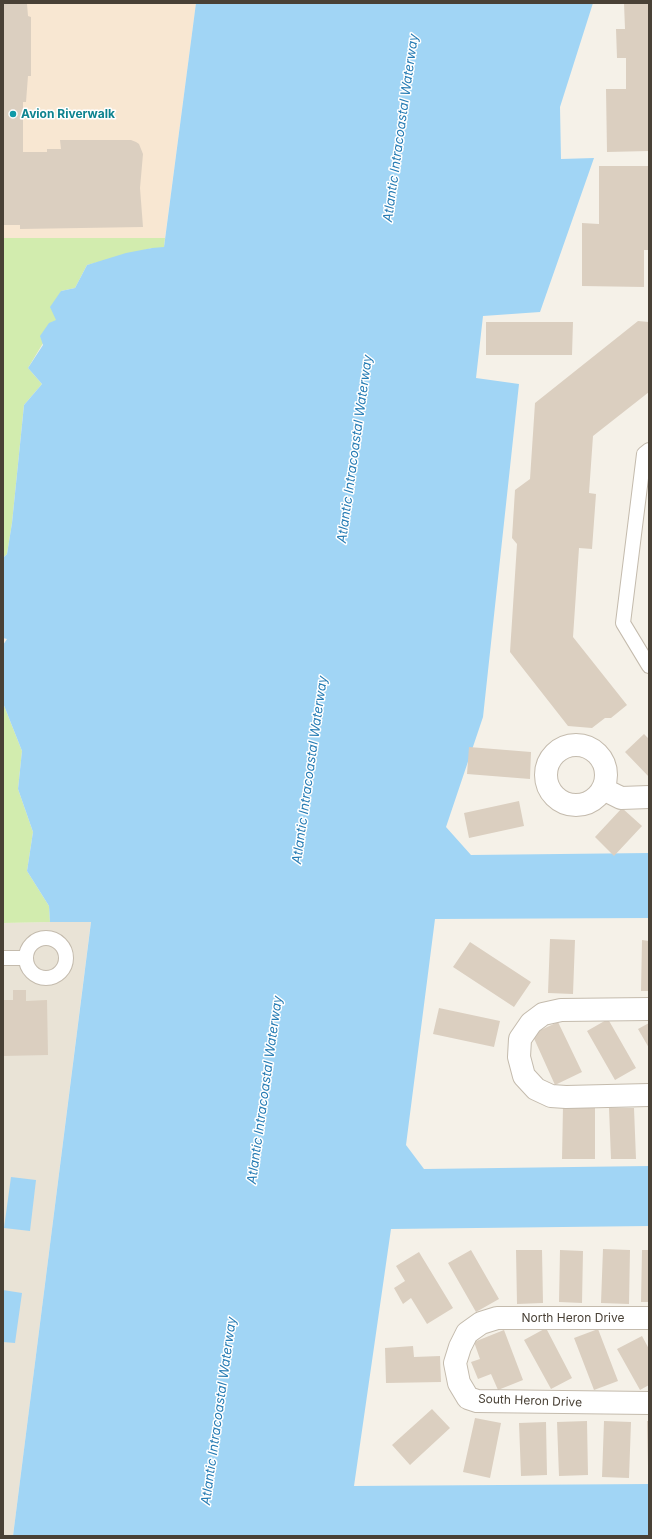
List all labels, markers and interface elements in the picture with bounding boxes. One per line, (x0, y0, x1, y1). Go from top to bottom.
water label: Atlantic Intracoastal Waterway (380, 33, 422, 223)
place label: Avion Riverwalk (21, 107, 115, 121)
marker: Avion Riverwalk (8, 109, 18, 119)
water label: Atlantic Intracoastal Waterway (334, 354, 376, 544)
water label: Atlantic Intracoastal Waterway (289, 675, 331, 865)
water label: Atlantic Intracoastal Waterway (244, 995, 286, 1185)
street label: North Heron Drive (521, 1311, 625, 1325)
water label: Atlantic Intracoastal Waterway (198, 1316, 240, 1506)
street label: South Heron Drive (478, 1392, 582, 1410)

